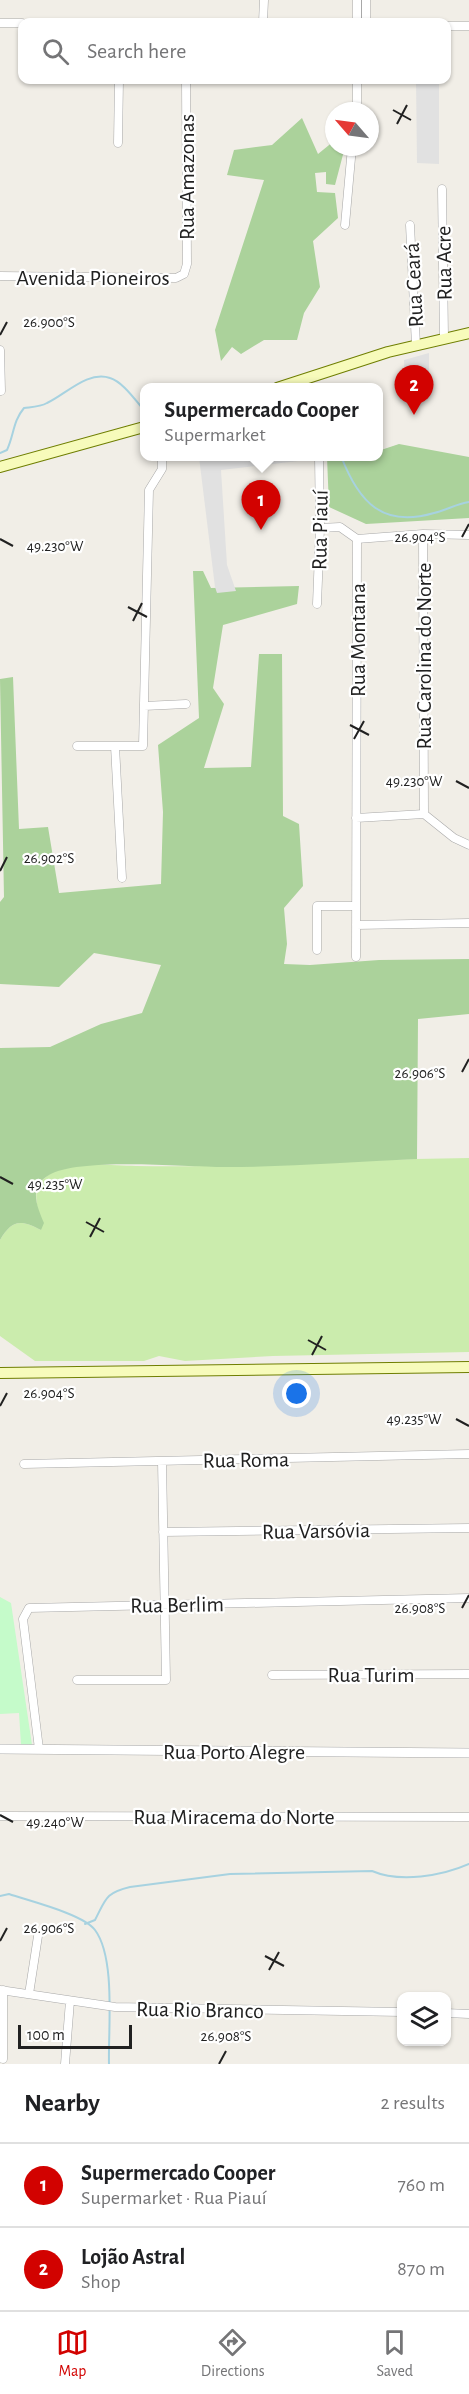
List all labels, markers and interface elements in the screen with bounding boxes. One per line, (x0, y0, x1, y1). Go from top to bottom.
search box (18, 18, 451, 84)
icon: search (39, 35, 72, 68)
text: Search here (87, 40, 186, 62)
north arrow (325, 102, 379, 156)
street label: Rua Amazonas (176, 114, 198, 240)
street label: Rua Acre (432, 225, 456, 300)
street label: Rua Ceará (401, 242, 427, 328)
street label: Avenida Pioneiros (16, 267, 170, 289)
text: 26.900°S (23, 315, 75, 330)
pin: 2 (394, 366, 434, 415)
popup (140, 383, 383, 461)
text: Supermercado Cooper (164, 399, 359, 421)
text: Supermarket (164, 425, 266, 445)
pin: 1 (242, 480, 280, 530)
street label: Rua Piauí (308, 489, 332, 570)
text: 26.904°S (395, 530, 445, 545)
text: 49.230°W (27, 539, 84, 554)
street label: Rua Carolina do Norte (413, 563, 435, 749)
street label: Rua Montana (347, 583, 369, 697)
text: 49.230°W (386, 774, 443, 789)
text: 26.902°S (24, 851, 74, 866)
text: 26.906°S (395, 1066, 445, 1081)
text: 49.235°W (28, 1177, 83, 1192)
your location (282, 1379, 311, 1408)
text: 26.904°S (24, 1386, 74, 1401)
text: 49.235°W (387, 1412, 442, 1427)
street label: Rua Roma (203, 1448, 289, 1472)
street label: Rua Varsóvia (262, 1519, 370, 1543)
street label: Rua Berlim (130, 1593, 224, 1617)
text: 26.908°S (395, 1601, 445, 1616)
street label: Rua Turim (328, 1664, 414, 1686)
street label: Rua Porto Alegre (163, 1741, 305, 1763)
street label: Rua Miracema do Norte (133, 1806, 335, 1828)
text: 49.240°W (26, 1815, 84, 1830)
text: 26.906°S (24, 1921, 74, 1936)
map controls (397, 1992, 451, 2046)
button: layers (397, 1992, 451, 2046)
street label: Rua Rio Branco (136, 1998, 264, 2022)
scale bar (18, 2022, 132, 2050)
text: 100 m (27, 2027, 65, 2043)
text: 26.908°S (201, 2029, 251, 2044)
text: Nearby (24, 2090, 100, 2116)
text: 2 results (381, 2093, 445, 2113)
text: Supermercado Cooper (81, 2162, 275, 2184)
text: 1 (40, 2175, 47, 2195)
text: 760 m (397, 2175, 445, 2195)
text: Supermarket · Rua Piauí (81, 2188, 267, 2208)
text: Lojão Astral (81, 2246, 185, 2268)
text: 2 (39, 2259, 48, 2279)
text: 870 m (397, 2259, 445, 2279)
text: Shop (81, 2272, 121, 2292)
tab: Map (56, 2326, 89, 2381)
tab: Directions (201, 2326, 265, 2381)
tab: Saved (376, 2326, 413, 2381)

